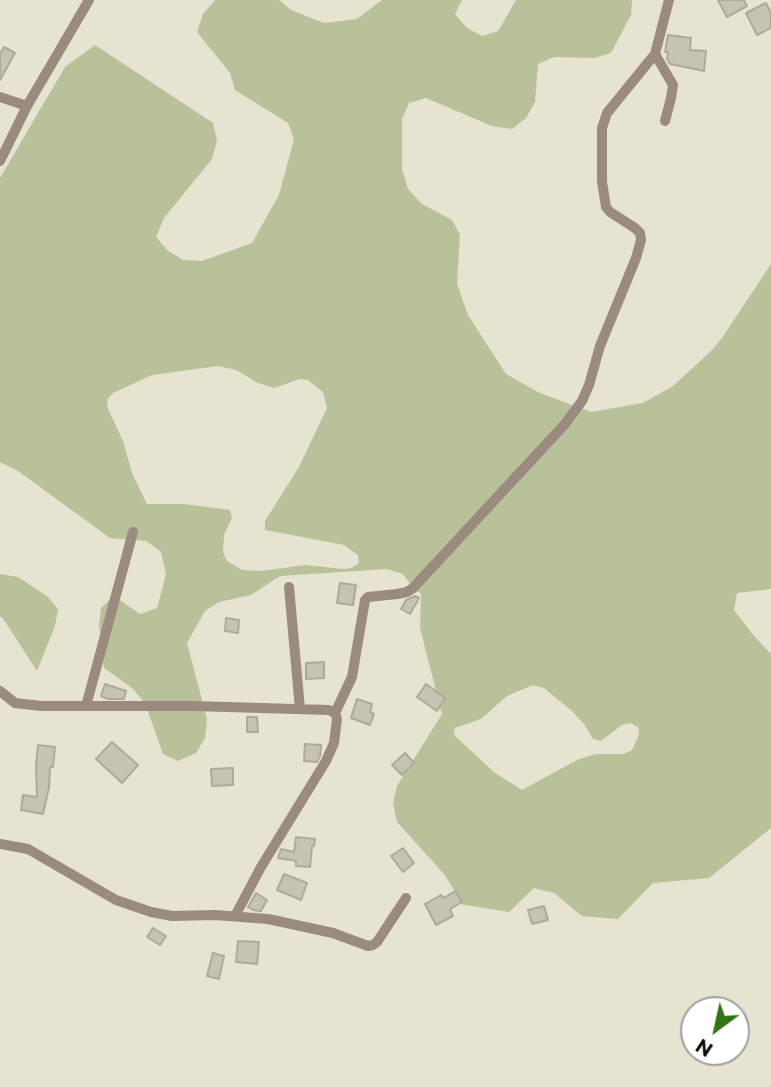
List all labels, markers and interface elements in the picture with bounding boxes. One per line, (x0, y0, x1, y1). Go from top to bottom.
north arrow (680, 996, 750, 1066)
text: N (692, 1034, 717, 1061)

